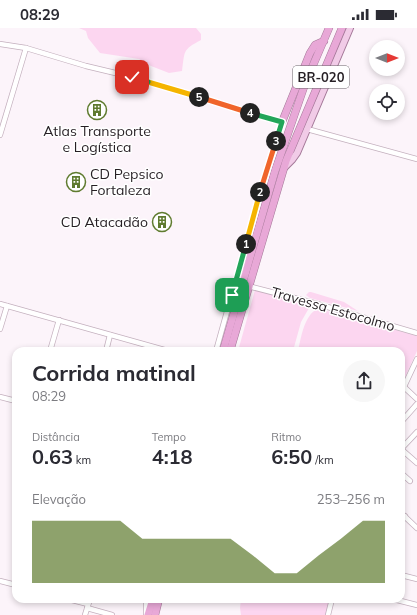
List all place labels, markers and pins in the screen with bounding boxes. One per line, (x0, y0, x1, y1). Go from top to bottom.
pin (115, 60, 149, 94)
pin: 5 (189, 87, 209, 107)
building icon: Atlas Transporte e Logística (86, 99, 108, 121)
pin: 4 (240, 103, 260, 123)
place label: Atlas Transporte e Logística (43, 122, 151, 156)
pin: 3 (266, 131, 286, 151)
place label: CD Pepsico Fortaleza (90, 165, 164, 199)
building icon: CD Pepsico Fortaleza (65, 171, 87, 193)
pin: 2 (250, 182, 270, 202)
building icon: CD Atacadão (151, 211, 173, 233)
place label: CD Atacadão (61, 213, 148, 231)
pin: 1 (236, 234, 256, 254)
pin (215, 278, 249, 312)

